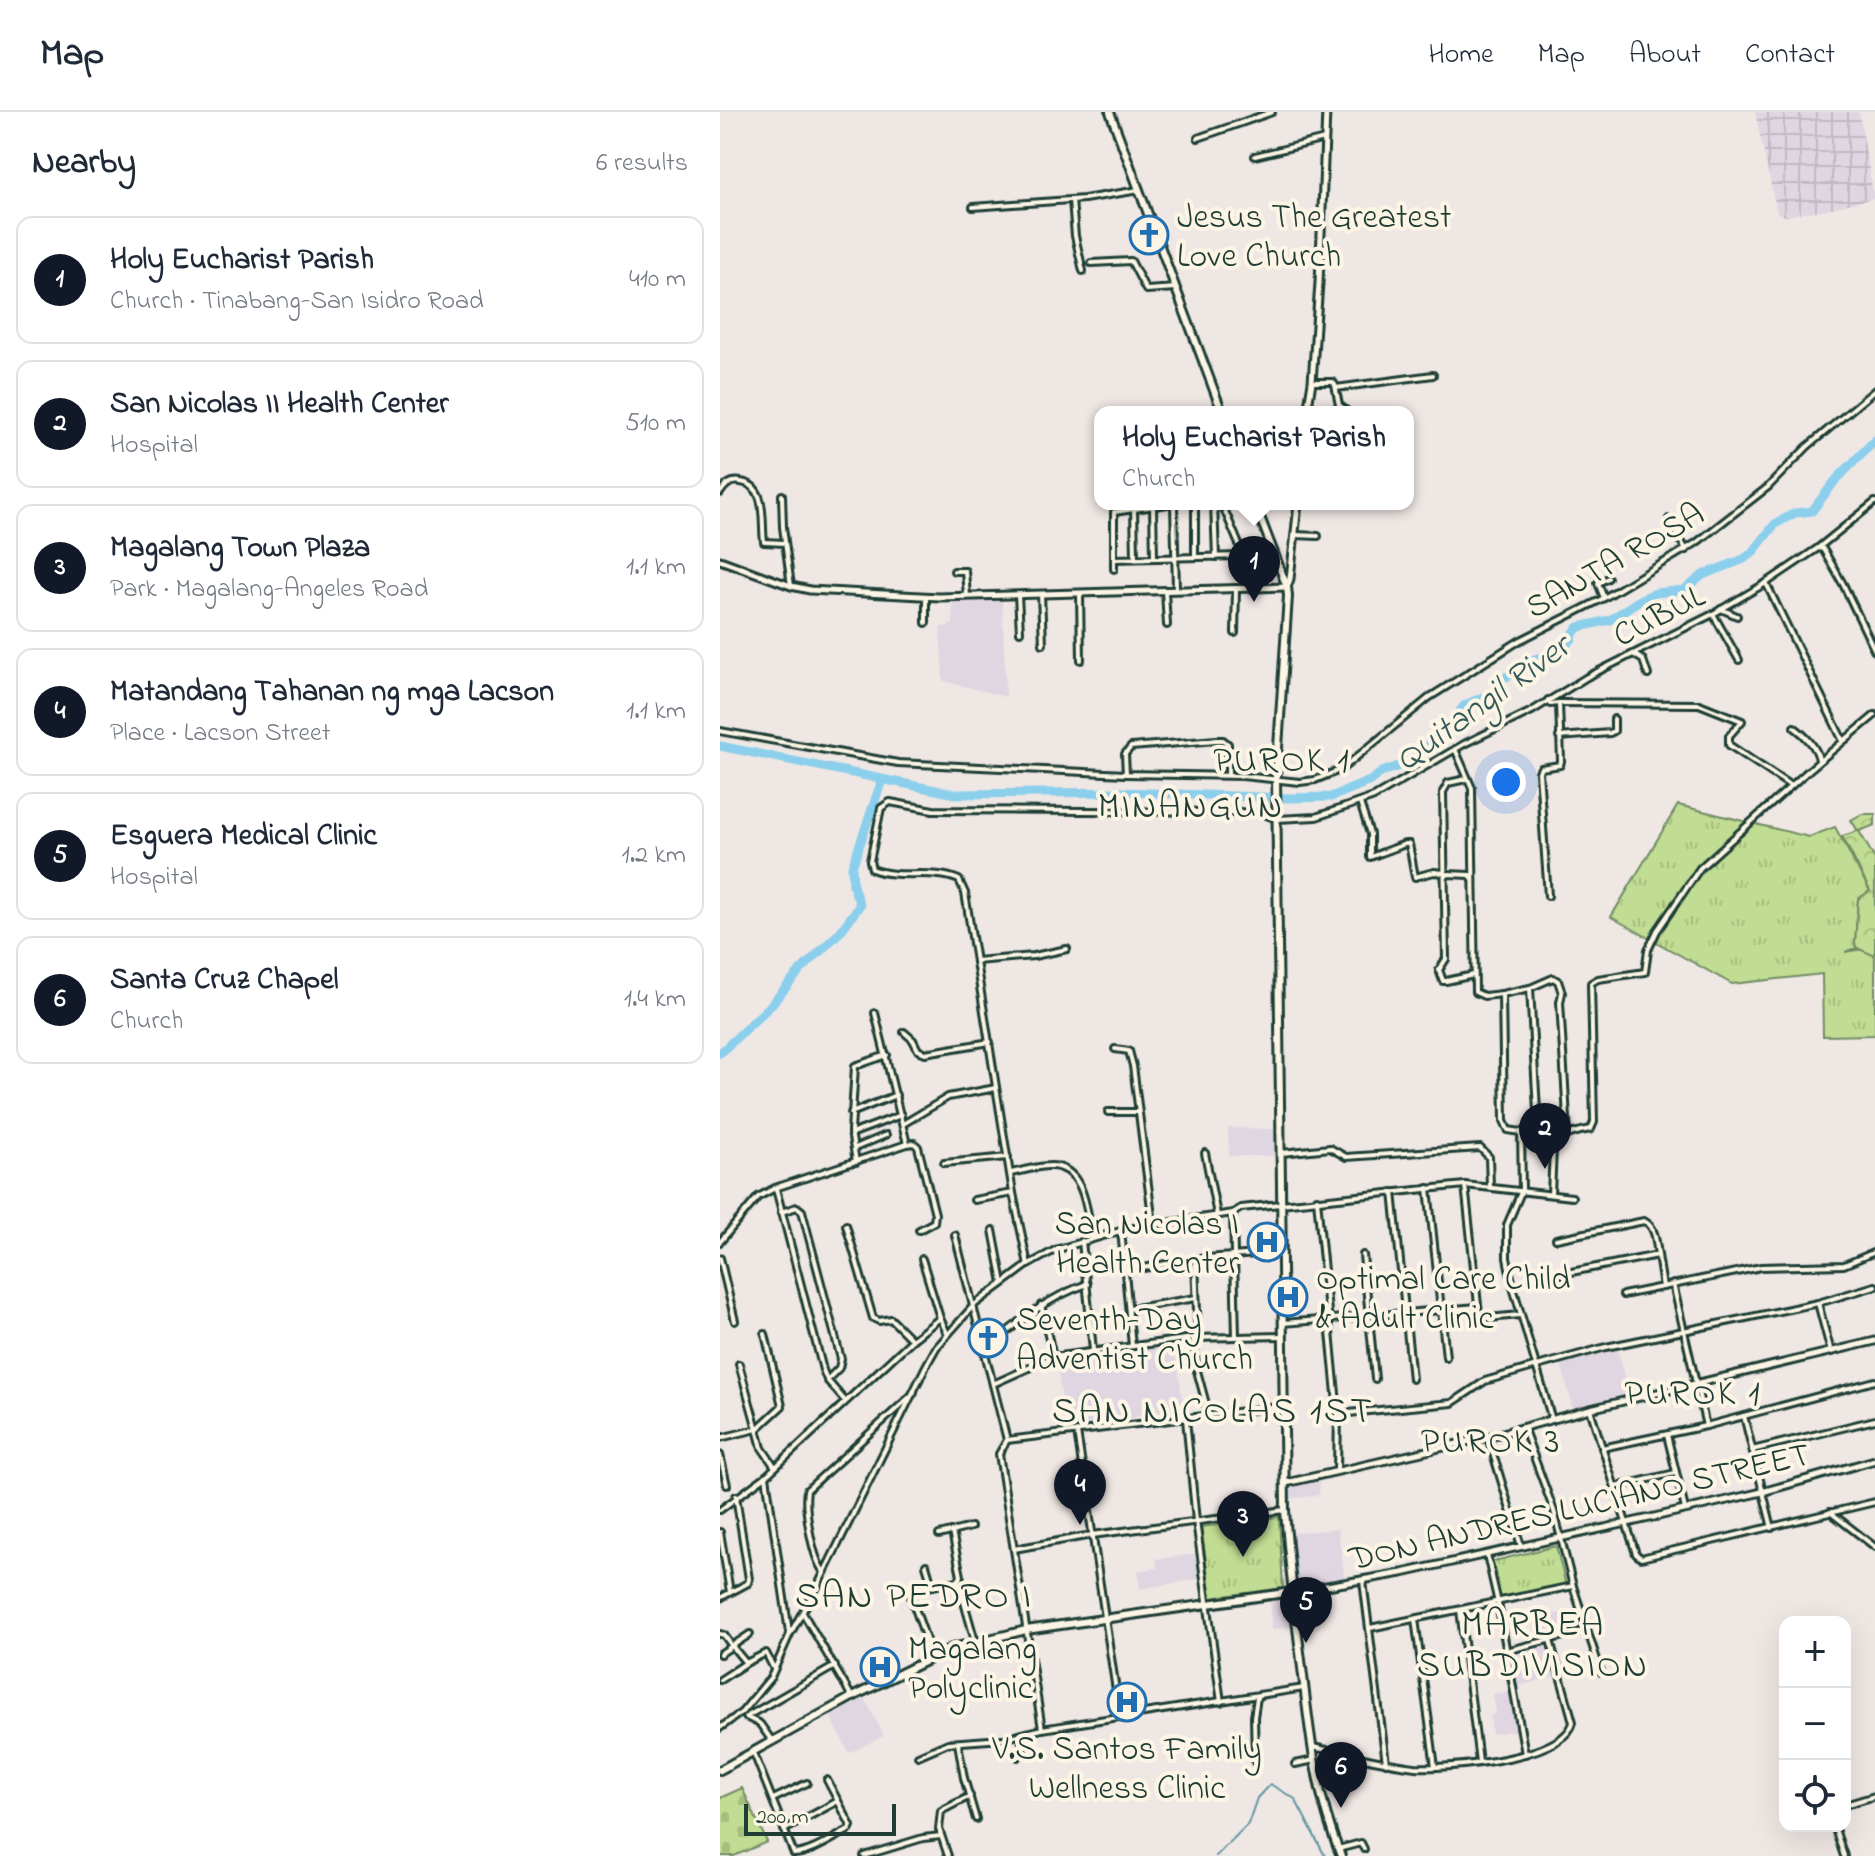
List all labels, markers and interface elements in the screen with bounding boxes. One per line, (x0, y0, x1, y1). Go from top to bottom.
text: Map (40, 27, 104, 83)
text: Home (1428, 35, 1494, 76)
text: Map (1538, 35, 1585, 76)
text: About (1629, 35, 1701, 76)
text: Contact (1745, 35, 1835, 76)
text: Nearby (32, 139, 136, 189)
text: 6 results (596, 145, 688, 183)
place label: Jesus The Greatest Love Church (1177, 194, 1451, 283)
church icon: Jesus The Greatest Love Church (1128, 214, 1170, 256)
text: Holy Eucharist Parish (110, 239, 374, 283)
text: 1 (56, 261, 64, 299)
text: 410 m (629, 261, 686, 299)
text: Church · Tinabang-San Isidro Road (110, 283, 484, 321)
text: San Nicolas II Health Center (110, 383, 449, 427)
text: 2 (54, 405, 66, 443)
text: 510 m (625, 405, 686, 443)
popup (1094, 406, 1414, 510)
text: Holy Eucharist Parish (1122, 417, 1386, 461)
text: Hospital (110, 427, 198, 465)
text: Church (1122, 461, 1195, 499)
street label: SANTA ROSA (1517, 491, 1715, 634)
text: Magalang Town Plaza (110, 527, 370, 571)
pin: 1 (1228, 536, 1280, 602)
text: 3 (55, 549, 65, 587)
text: 1.1 km (626, 549, 686, 587)
text: Park · Magalang-Angeles Road (110, 571, 428, 609)
street label: CUBUL (1605, 573, 1715, 662)
water label: Quitangil River (1385, 620, 1586, 787)
text: Matandang Tahanan ng mga Lacson (110, 671, 554, 715)
text: 4 (55, 693, 65, 731)
text: 1.1 km (626, 693, 686, 731)
text: Place · Lacson Street (110, 715, 330, 753)
district label: PUROK 1 (1213, 736, 1351, 789)
your location (1486, 762, 1526, 802)
district label: MINANGUN (1098, 782, 1284, 835)
text: Esguera Medical Clinic (110, 815, 377, 859)
text: 5 (53, 837, 67, 875)
text: 1.2 km (621, 837, 686, 875)
text: Hospital (110, 859, 198, 897)
text: Santa Cruz Chapel (110, 959, 339, 1003)
text: 6 (54, 981, 66, 1019)
text: 1.4 km (624, 981, 686, 1019)
text: Church (110, 1003, 183, 1041)
pin: 2 (1519, 1103, 1571, 1169)
place label: San Nicolas I Health Center (1055, 1201, 1239, 1290)
hospital icon: San Nicolas I Health Center (1246, 1221, 1288, 1263)
place label: Optimal Care Child & Adult Clinic (1316, 1256, 1570, 1345)
hospital icon: Optimal Care Child & Adult Clinic (1267, 1276, 1309, 1318)
place label: Seventh-Day Adventist Church (1016, 1297, 1253, 1386)
church icon: Seventh-Day Adventist Church (967, 1317, 1009, 1359)
district label: PUROK 1 (1624, 1369, 1762, 1422)
district label: SAN NICOLAS 1ST (1052, 1385, 1374, 1441)
district label: PUROK 3 (1421, 1417, 1561, 1470)
street label: DON ANDRES LUCIANO STREET (1344, 1432, 1815, 1587)
pin: 4 (1054, 1459, 1106, 1525)
pin: 3 (1217, 1491, 1269, 1557)
district label: SAN PEDRO I (795, 1570, 1033, 1626)
pin: 5 (1280, 1577, 1332, 1643)
district label: MARBEA SUBDIVISION (1417, 1600, 1649, 1694)
map controls (1779, 1616, 1851, 1832)
button: + (1779, 1616, 1851, 1688)
place label: Magalang Polyclinic (908, 1626, 1037, 1715)
hospital icon: Magalang Polyclinic (859, 1646, 901, 1688)
hospital icon: V.S. Santos Family Wellness Clinic (1106, 1681, 1148, 1723)
button: − (1779, 1688, 1851, 1760)
place label: V.S. Santos Family Wellness Clinic (991, 1726, 1262, 1815)
pin: 6 (1315, 1742, 1367, 1808)
button: locate (1779, 1760, 1851, 1832)
scale bar (744, 1800, 896, 1836)
text: 200 m (756, 1802, 809, 1834)

